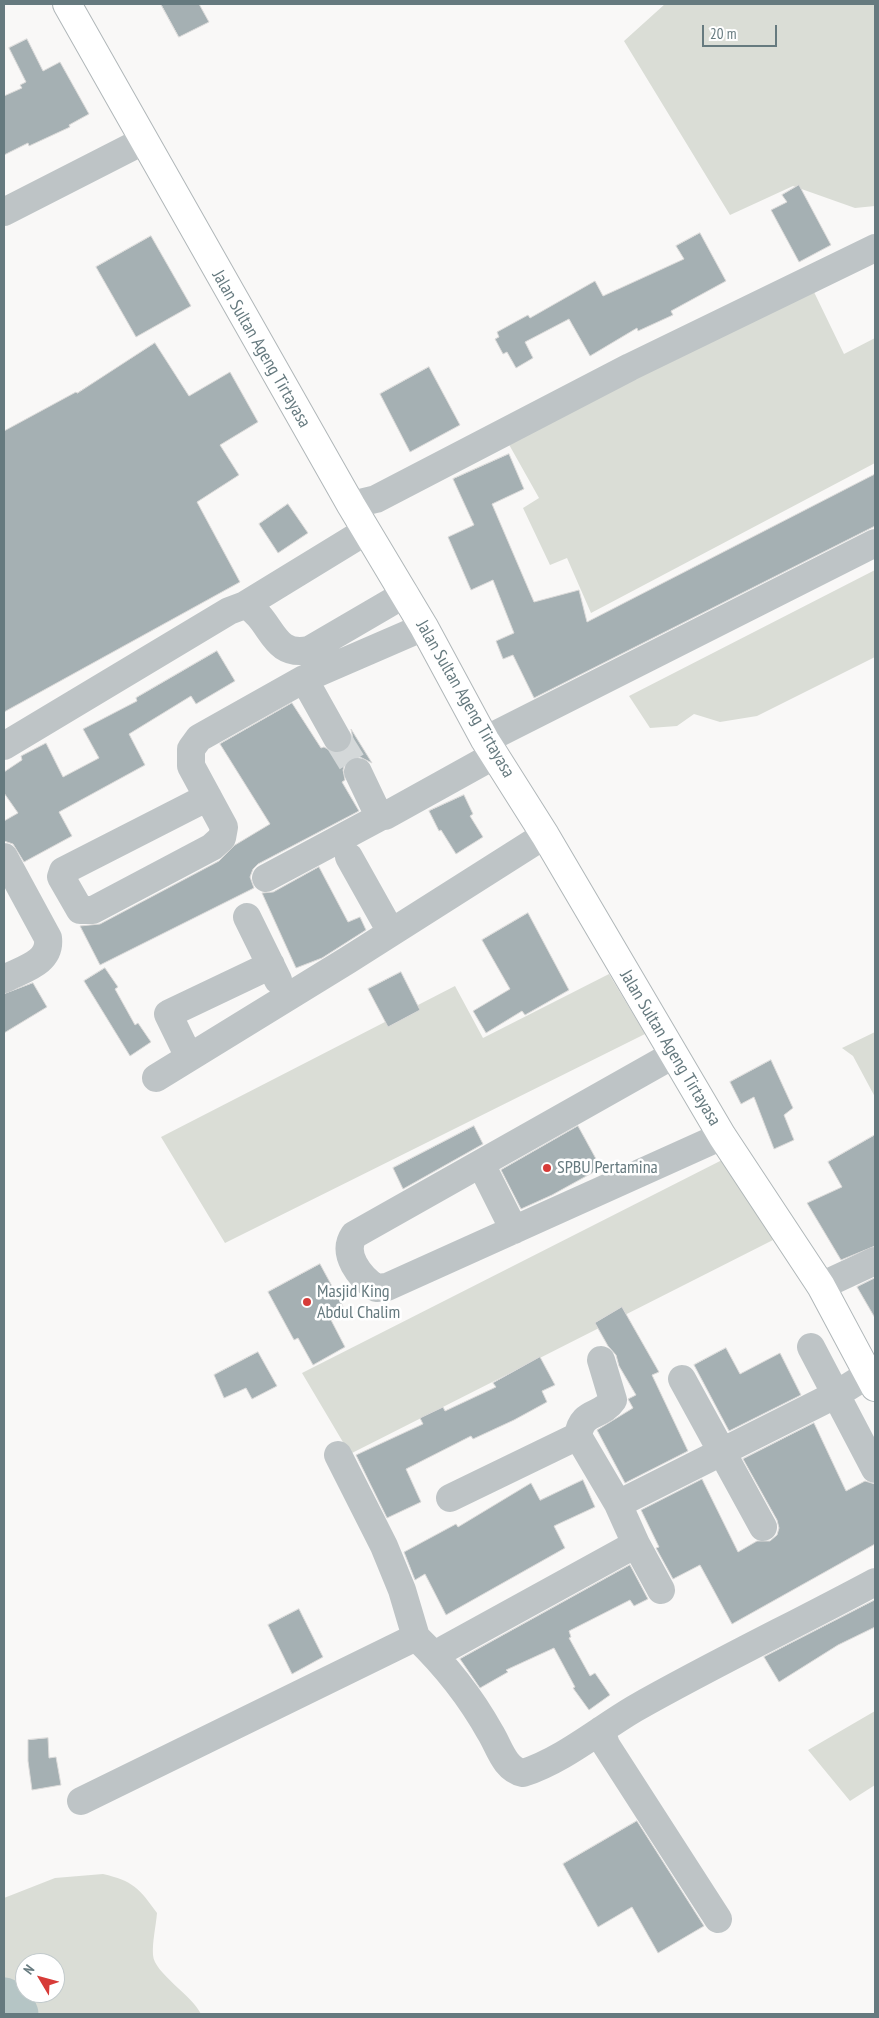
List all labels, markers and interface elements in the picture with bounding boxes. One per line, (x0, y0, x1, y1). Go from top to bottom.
scale bar (704, 15, 779, 47)
text: 20 m (710, 24, 736, 43)
street label: Jalan Sultan Ageng Tirtayasa (207, 267, 315, 431)
street label: Jalan Sultan Ageng Tirtayasa (411, 617, 519, 781)
street label: Jalan Sultan Ageng Tirtayasa (615, 966, 725, 1130)
place label: SPBU Pertamina (557, 1157, 658, 1179)
marker: SPBU Pertamina (541, 1162, 553, 1174)
place label: Masjid King Abdul Chalim (317, 1281, 400, 1324)
marker: Masjid King Abdul Chalim (301, 1296, 313, 1308)
north arrow (15, 1953, 65, 2003)
text: N (19, 1961, 38, 1978)

